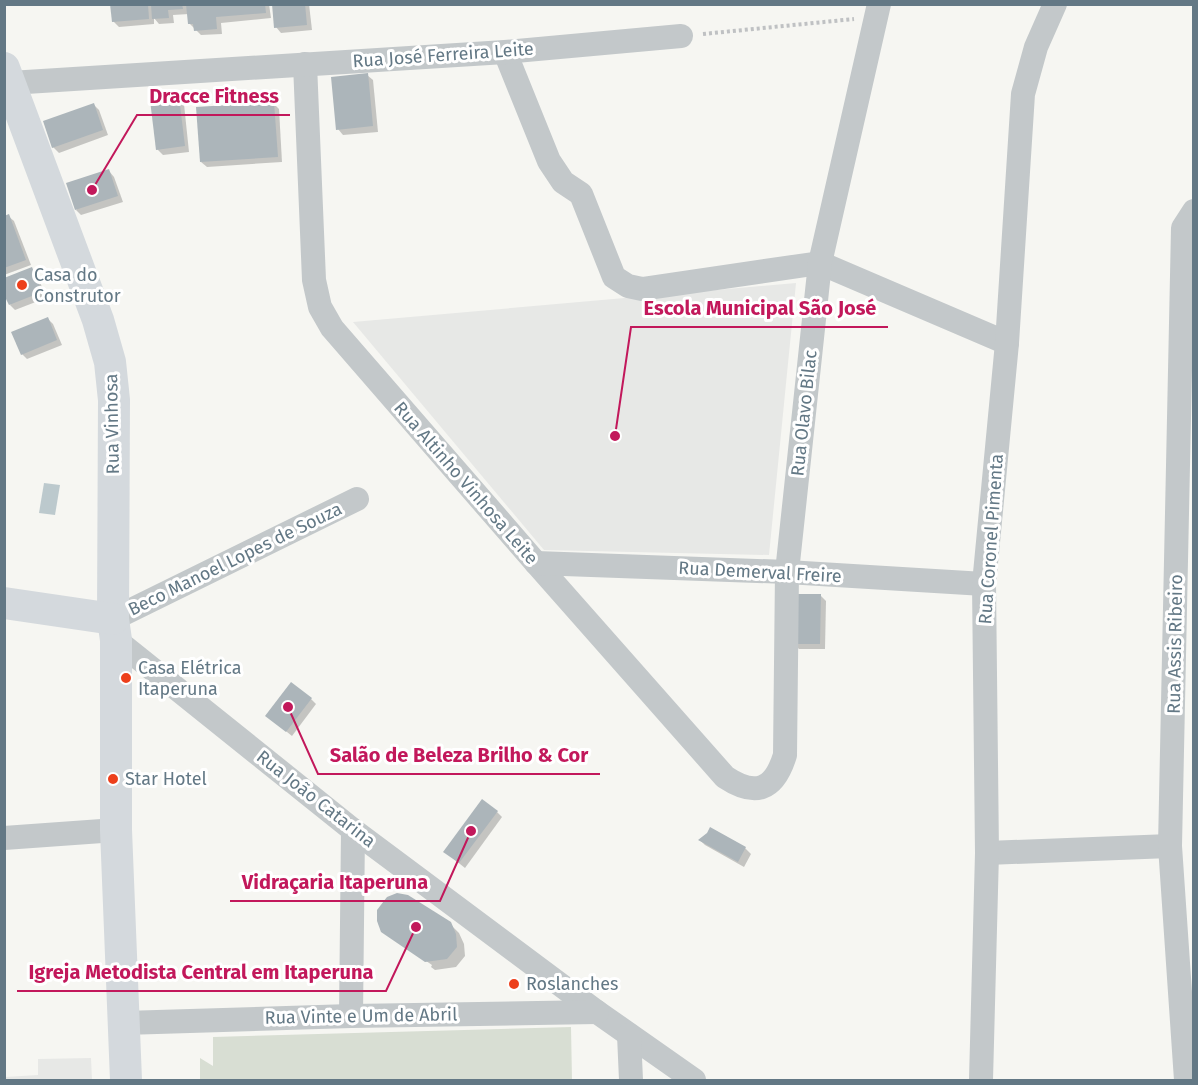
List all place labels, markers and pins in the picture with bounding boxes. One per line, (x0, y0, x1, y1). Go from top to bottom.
callout: Dracce Fitness (137, 77, 290, 115)
place label: Casa do Construtor (34, 264, 121, 307)
marker: Casa do Construtor (15, 278, 29, 292)
callout: Escola Municipal São José (631, 289, 888, 327)
place label: Casa Elétrica Itaperuna (138, 657, 242, 700)
marker: Casa Elétrica Itaperuna (119, 671, 133, 685)
callout: Salão de Beleza Brilho & Cor (318, 736, 600, 774)
place label: Star Hotel (125, 768, 207, 790)
marker: Star Hotel (106, 772, 120, 786)
callout: Vidraçaria Itaperuna (230, 863, 440, 901)
callout: Igreja Metodista Central em Itaperuna (17, 953, 386, 991)
place label: Roslanches (526, 973, 618, 995)
marker: Roslanches (507, 977, 521, 991)

